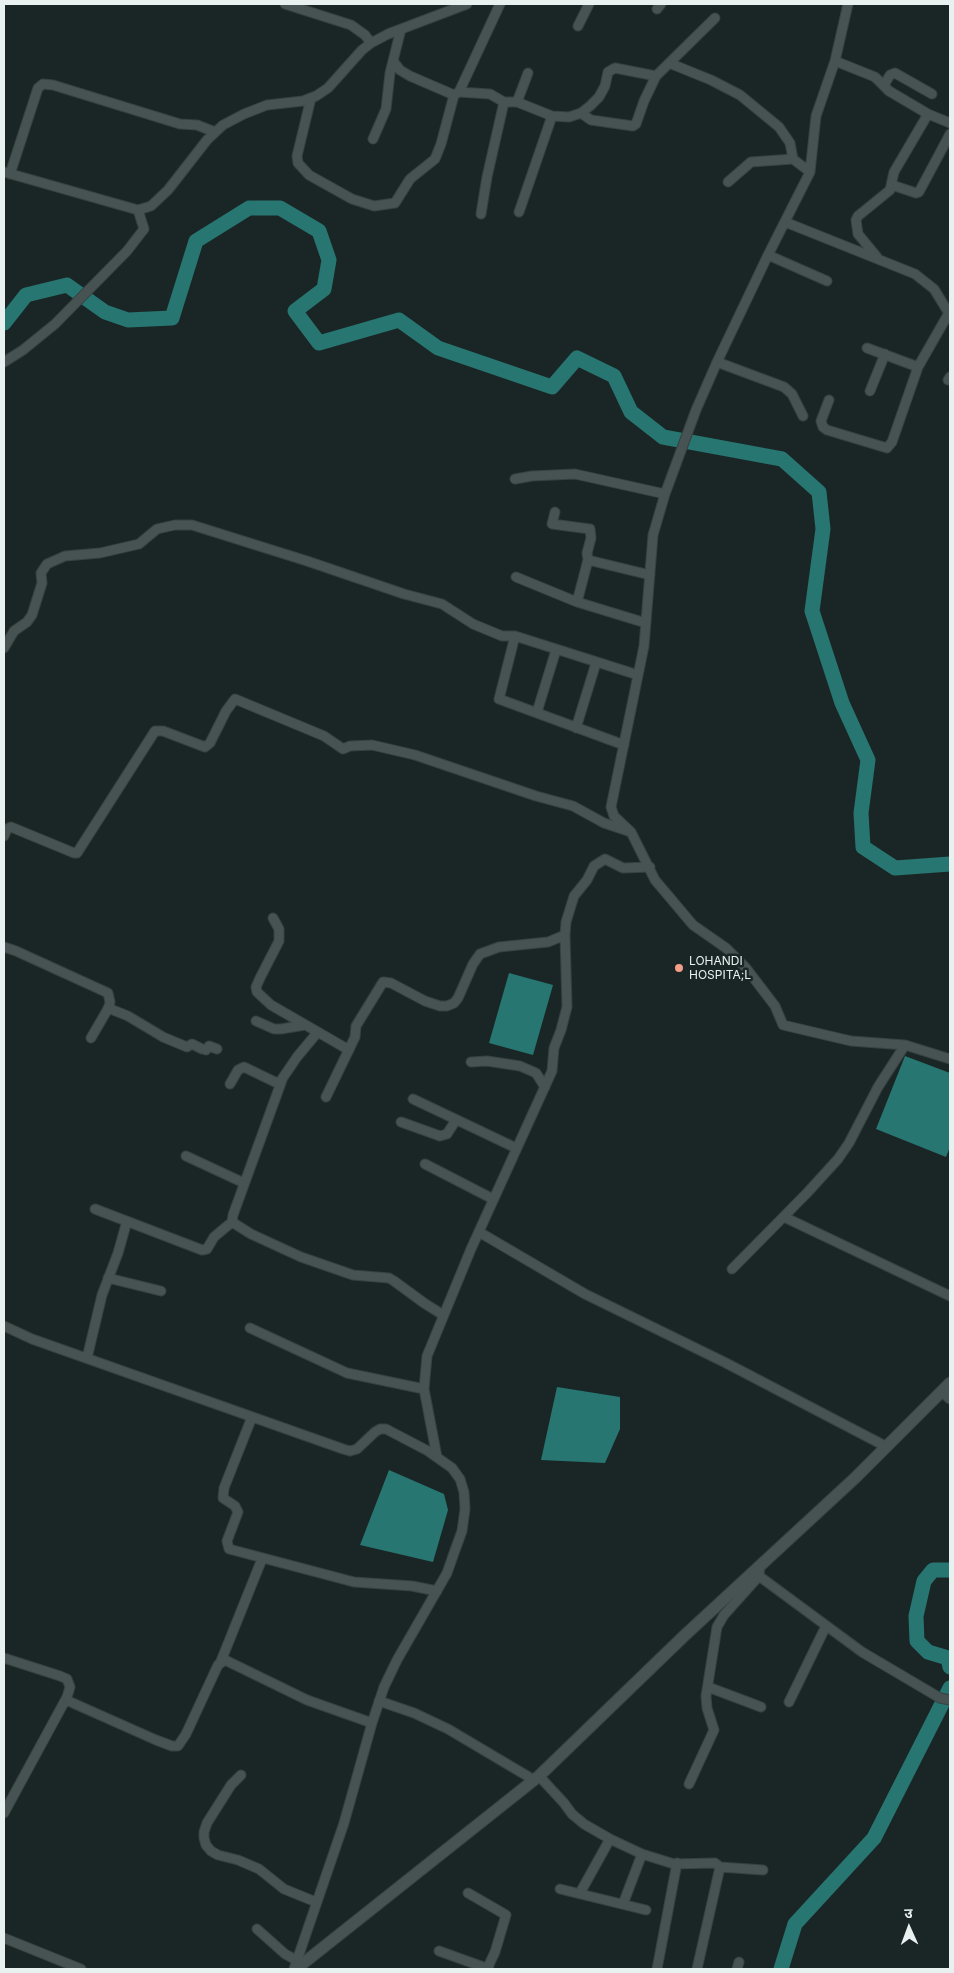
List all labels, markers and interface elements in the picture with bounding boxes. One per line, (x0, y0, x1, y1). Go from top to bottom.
place label: LOHANDI HOSPITA;L (689, 954, 751, 982)
marker: LOHANDI HOSPITA;L (673, 962, 685, 974)
north arrow (884, 1903, 934, 1953)
text: उ (904, 1904, 913, 1921)

